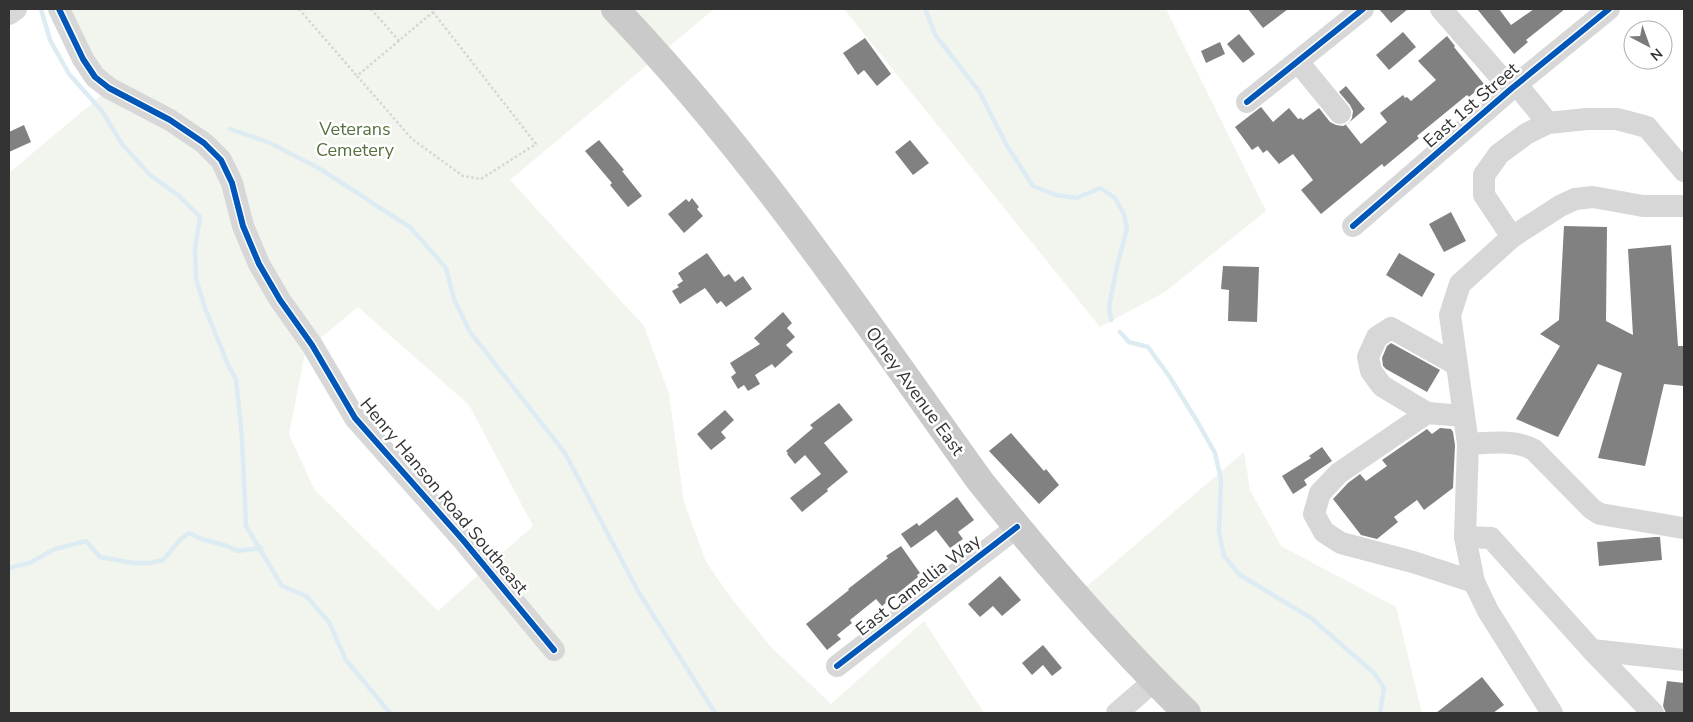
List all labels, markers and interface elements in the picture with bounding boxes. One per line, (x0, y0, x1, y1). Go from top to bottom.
north arrow (1623, 20, 1673, 70)
text: N (1646, 44, 1666, 65)
street label: East 1st Street (1418, 57, 1524, 153)
park label: Veterans Cemetery (316, 117, 395, 162)
street label: Olney Avenue East (860, 322, 970, 461)
street label: Henry Hanson Road Southeast (355, 393, 534, 600)
street label: East Camellia Way (851, 528, 986, 641)

